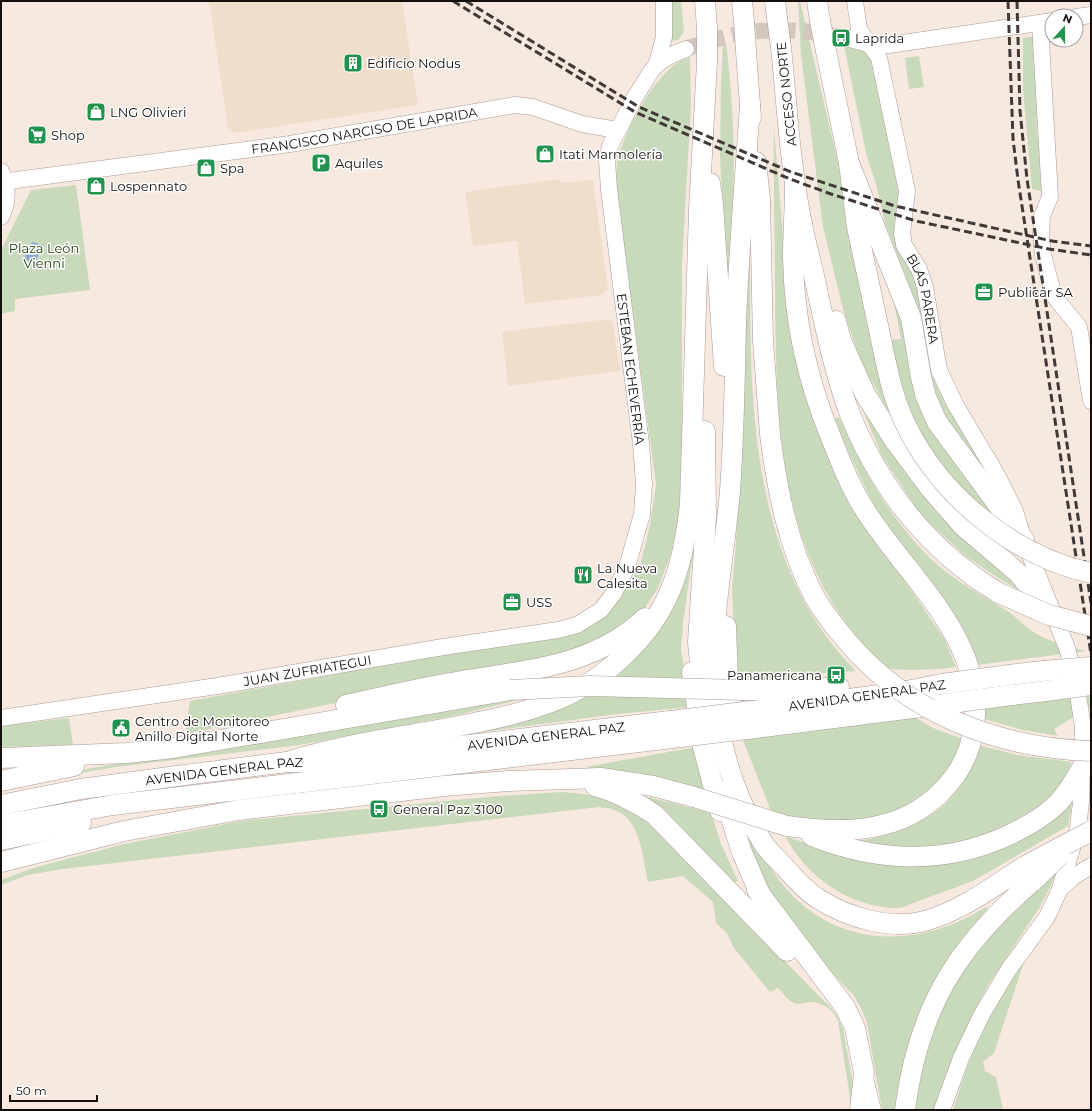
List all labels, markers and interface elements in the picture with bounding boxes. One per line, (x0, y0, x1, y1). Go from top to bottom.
north arrow (1044, 8, 1084, 48)
text: N (1061, 11, 1074, 27)
bus stop icon: Laprida (830, 27, 852, 49)
place label: Laprida (855, 30, 904, 46)
street label: ACCESO NORTE (773, 41, 799, 147)
building icon: Edificio Nodus (342, 52, 364, 74)
place label: Edificio Nodus (367, 55, 461, 71)
shop icon: LNG Olivieri (85, 101, 107, 123)
place label: LNG Olivieri (110, 104, 187, 120)
street label: FRANCISCO NARCISO DE LAPRIDA (250, 104, 479, 157)
supermarket icon: Shop (26, 124, 48, 146)
place label: Shop (51, 127, 85, 143)
shop icon: Itati Marmolería (534, 143, 556, 165)
place label: Itati Marmolería (559, 146, 663, 162)
parking icon: Aquiles (310, 152, 332, 174)
place label: Aquiles (335, 155, 383, 171)
shop icon: Spa (195, 157, 217, 179)
place label: Spa (220, 160, 244, 176)
shop icon: Lospennato (85, 175, 107, 197)
place label: Lospennato (110, 178, 187, 194)
park label: Plaza León Vienni (9, 240, 79, 271)
street label: BLAS PARERA (903, 251, 943, 346)
office icon: Publicar SA (973, 281, 995, 303)
place label: Publicar SA (998, 284, 1073, 300)
street label: ESTEBAN ECHEVERRÍA (614, 292, 648, 446)
place label: La Nueva Calesita (597, 560, 657, 591)
restaurant icon: La Nueva Calesita (572, 564, 594, 586)
office icon: USS (501, 591, 523, 613)
place label: USS (526, 594, 552, 610)
street label: JUAN ZUFRIATEGUI (241, 652, 373, 689)
bus stop icon: Panamericana (825, 664, 847, 686)
place label: Panamericana (727, 667, 822, 683)
street label: AVENIDA GENERAL PAZ (787, 676, 947, 714)
place label: Centro de Monitoreo Anillo Digital Norte (135, 713, 270, 744)
public building icon: Centro de Monitoreo Anillo Digital Norte (110, 717, 132, 739)
street label: AVENIDA GENERAL PAZ (466, 718, 626, 753)
street label: AVENIDA GENERAL PAZ (144, 754, 304, 788)
bus stop icon: General Paz 3100 (368, 798, 390, 820)
place label: General Paz 3100 (393, 801, 503, 817)
scale bar (10, 1077, 97, 1103)
text: 50 m (16, 1083, 47, 1098)

